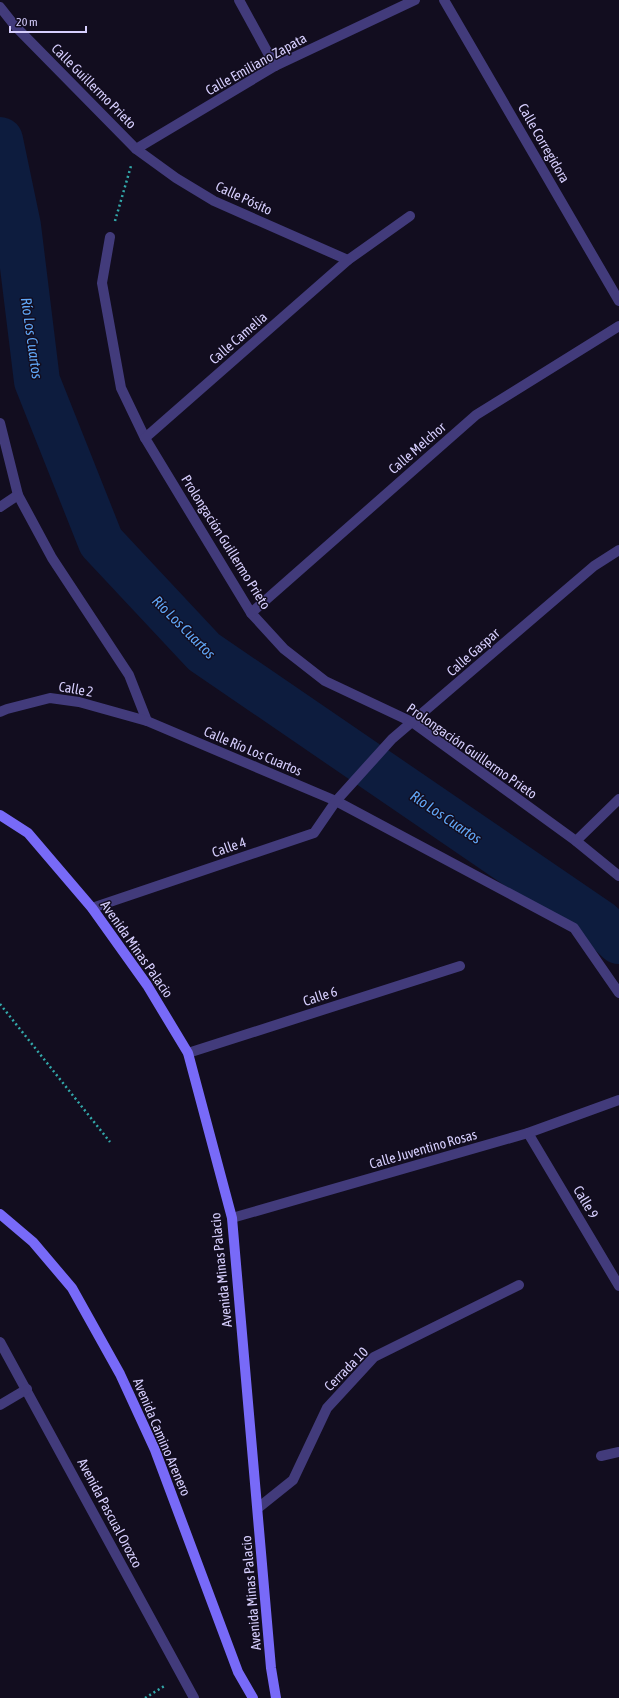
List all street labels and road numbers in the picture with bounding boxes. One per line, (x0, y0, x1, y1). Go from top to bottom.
street label: Calle Emiliano Zapata (203, 30, 309, 98)
street label: Calle Guillermo Prieto (48, 40, 140, 132)
street label: Calle Corregidora (515, 101, 573, 185)
street label: Calle Pósito (213, 178, 275, 218)
street label: Calle Camelia (206, 309, 270, 367)
street label: Calle Melchor (385, 418, 449, 477)
street label: Prolongación Guillermo Prieto (178, 472, 274, 612)
street label: Calle Gaspar (443, 624, 503, 679)
street label: Calle 2 (57, 678, 95, 700)
street label: Prolongación Guillermo Prieto (404, 700, 540, 802)
street label: Calle Río Los Cuartos (202, 723, 304, 779)
street label: Calle 4 (210, 834, 249, 860)
street label: Avenida Minas Palacio (97, 897, 177, 1001)
street label: Calle 6 (301, 983, 339, 1009)
street label: Calle Juventino Rosas (367, 1126, 479, 1172)
street label: Calle 9 (570, 1183, 602, 1221)
street label: Avenida Minas Palacio (207, 1212, 235, 1328)
street label: Cerrada 10 (321, 1343, 372, 1394)
street label: Avenida Camino Arenero (130, 1376, 194, 1498)
street label: Avenida Pascual Orozco (74, 1456, 146, 1570)
street label: Avenida Minas Palacio (238, 1535, 264, 1651)

